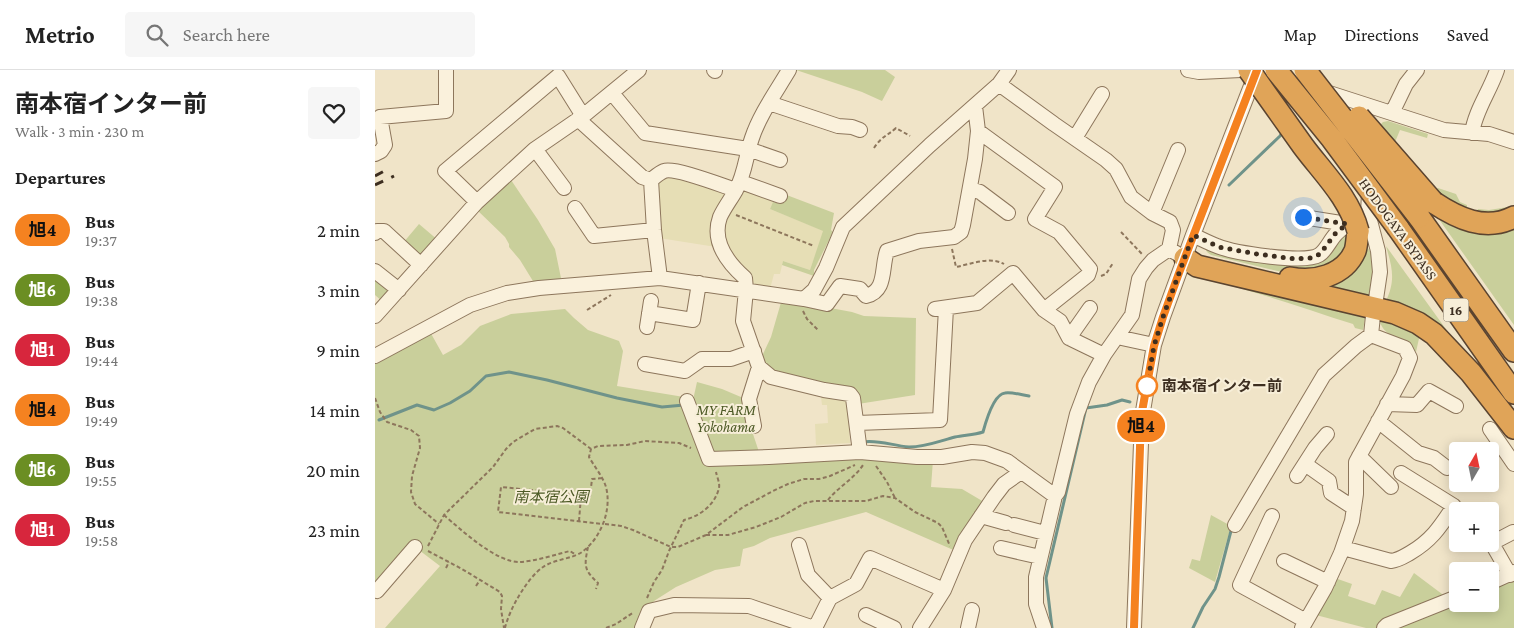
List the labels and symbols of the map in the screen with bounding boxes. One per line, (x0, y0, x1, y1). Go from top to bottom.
street label: HODOGAYA BYPASS (1356, 175, 1440, 283)
your location (1291, 205, 1316, 230)
road number: 16 (1443, 298, 1469, 322)
marker: 南本宿インター前 (1136, 375, 1158, 397)
place label: 南本宿インター前 (1162, 377, 1282, 394)
park label: MY FARM Yokohama (695, 402, 756, 435)
line badge: 旭4 (1119, 410, 1163, 442)
north arrow (1449, 442, 1499, 492)
park label: 南本宿公園 (513, 489, 590, 505)

